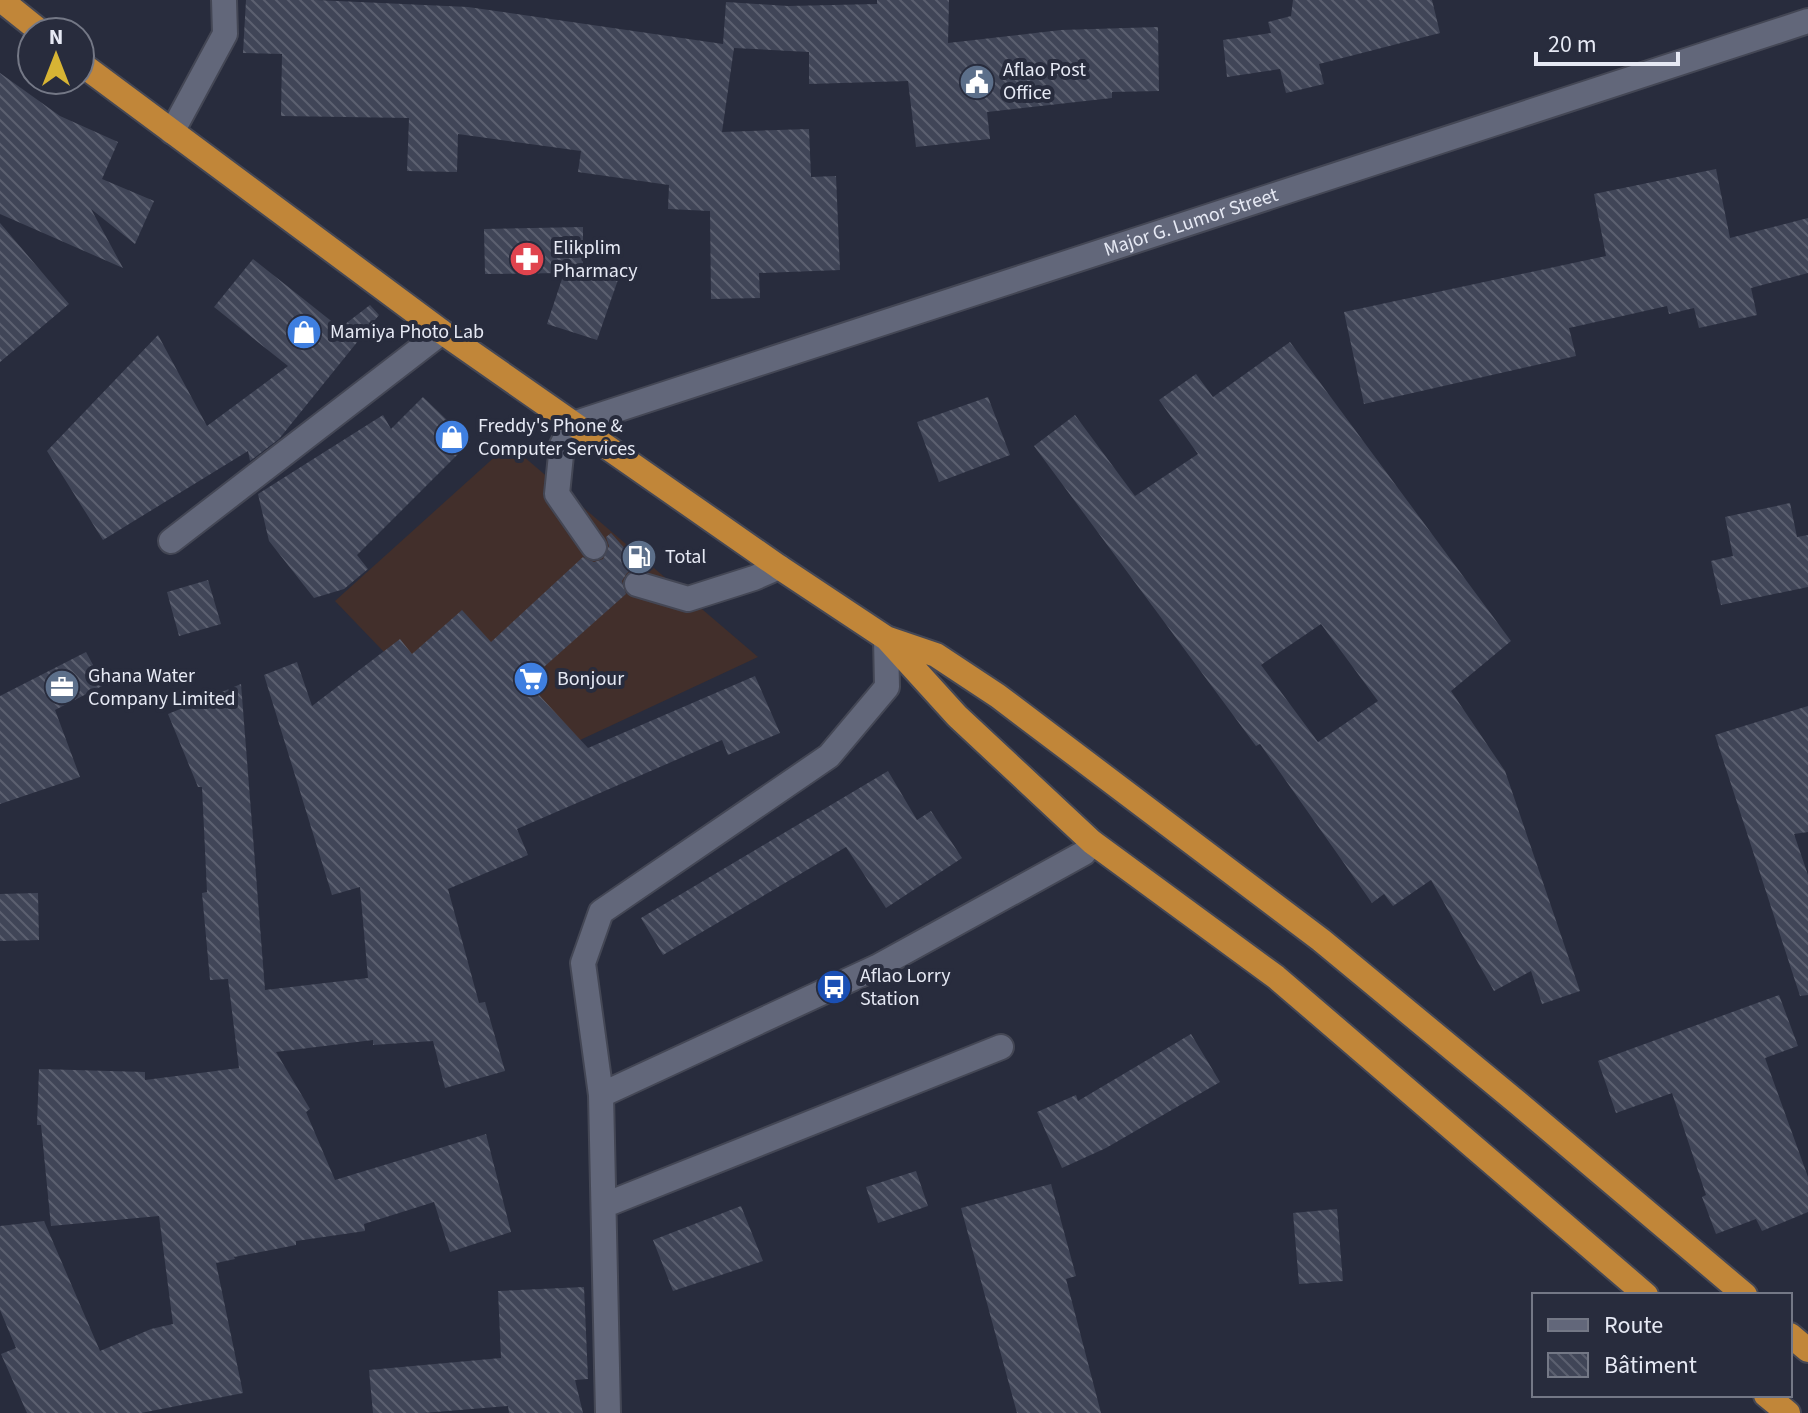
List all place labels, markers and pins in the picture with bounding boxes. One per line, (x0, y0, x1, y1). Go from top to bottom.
place label: Aflao Post Office (1003, 56, 1086, 107)
public building icon: Aflao Post Office (958, 63, 996, 101)
place label: Elikplim Pharmacy (553, 234, 638, 285)
pharmacy icon: Elikplim Pharmacy (508, 240, 546, 278)
shop icon: Mamiya Photo Lab (285, 313, 323, 351)
place label: Mamiya Photo Lab (330, 318, 484, 346)
place label: Freddy's Phone & Computer Services (478, 412, 635, 463)
shop icon: Freddy's Phone & Computer Services (433, 418, 471, 456)
fuel station icon: Total (620, 538, 658, 576)
place label: Total (665, 543, 706, 571)
supermarket icon: Bonjour (512, 660, 550, 698)
place label: Ghana Water Company Limited (88, 662, 236, 713)
place label: Bonjour (557, 665, 624, 693)
office icon: Ghana Water Company Limited (43, 668, 81, 706)
place label: Aflao Lorry Station (860, 962, 951, 1013)
bus stop icon: Aflao Lorry Station (815, 968, 853, 1006)

